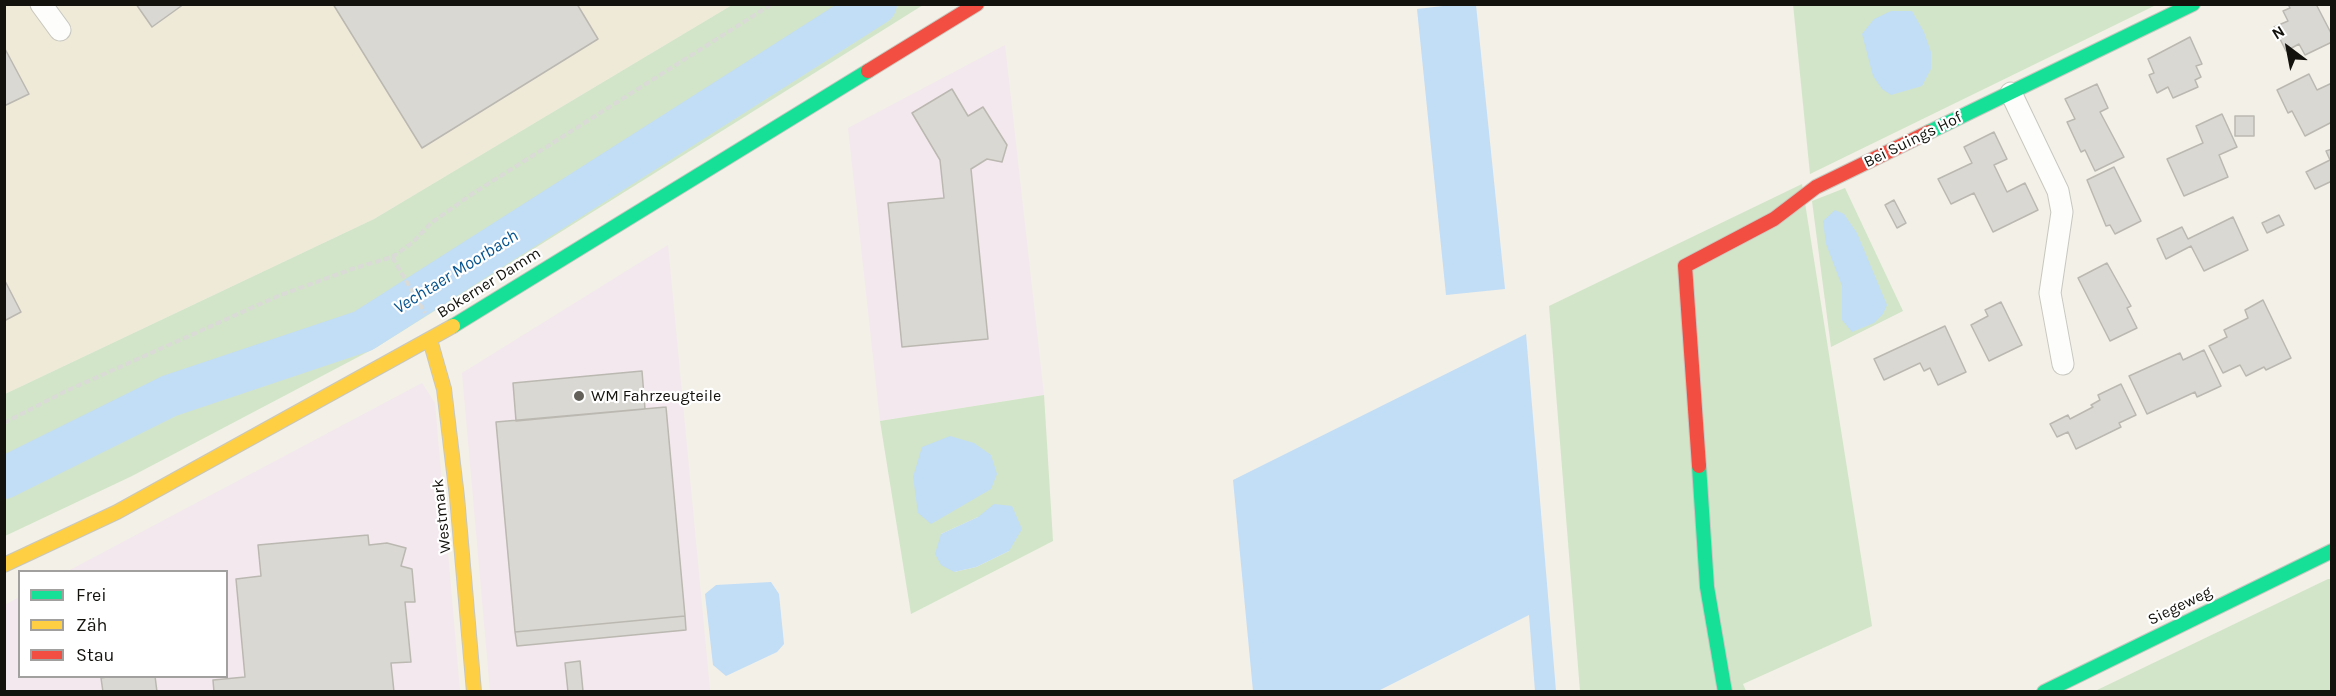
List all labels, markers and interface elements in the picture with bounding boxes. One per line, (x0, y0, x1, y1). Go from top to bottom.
north arrow (2258, 18, 2318, 78)
text: N (2268, 21, 2288, 43)
street label: Bei Suings Hof (1861, 108, 1965, 172)
water label: Vechtaer Moorbach (390, 225, 522, 319)
street label: Bokerner Damm (434, 243, 544, 323)
place label: WM Fahrzeugteile (591, 386, 721, 406)
marker: WM Fahrzeugteile (572, 389, 586, 403)
street label: Westmark (429, 478, 455, 554)
legend (18, 570, 228, 678)
street label: Siegeweg (2145, 582, 2215, 630)
text: Frei (76, 584, 107, 606)
text: Zäh (76, 614, 107, 636)
text: Stau (76, 644, 114, 666)

